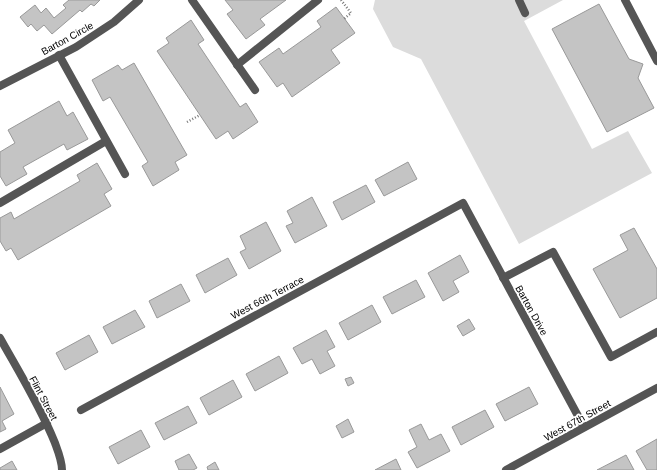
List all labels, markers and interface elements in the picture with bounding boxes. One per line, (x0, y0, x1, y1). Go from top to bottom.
street label: Barton Circle (39, 19, 96, 57)
street label: West 66th Terrace (229, 273, 306, 321)
street label: Barton Drive (513, 283, 550, 338)
street label: Flint Street (27, 374, 60, 422)
street label: West 67th Street (542, 398, 613, 443)

